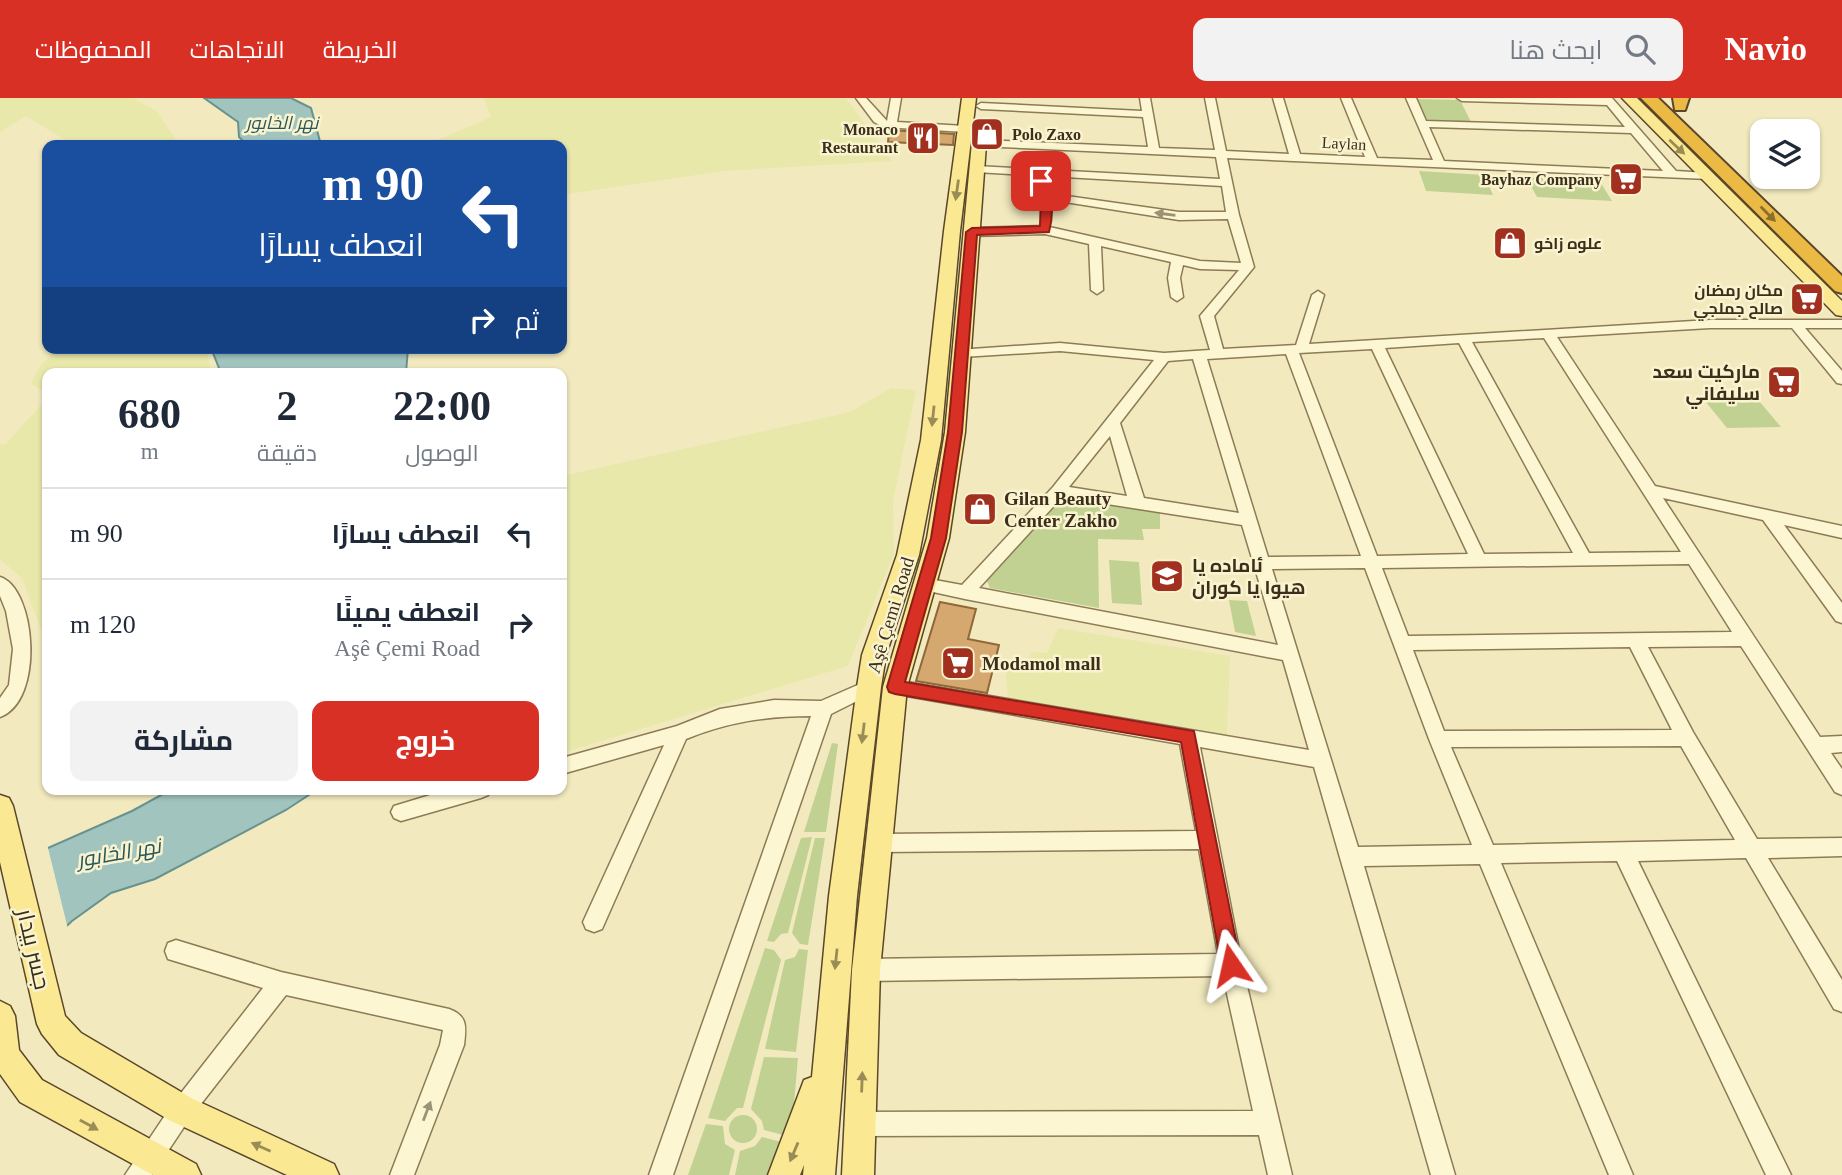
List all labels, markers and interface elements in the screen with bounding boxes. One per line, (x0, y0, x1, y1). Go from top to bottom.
search box (1193, 18, 1683, 81)
icon: search (1621, 30, 1659, 68)
text: Navio (1725, 31, 1807, 67)
text: ابحث هنا (1509, 36, 1603, 65)
text: المحفوظات (35, 37, 152, 63)
text: الاتجاهات (190, 37, 285, 63)
text: الخريطة (323, 37, 398, 63)
water label: نهر الخابور (244, 113, 320, 134)
shop icon: Polo Zaxo (968, 115, 1006, 153)
restaurant icon: Monaco Restaurant (904, 119, 942, 157)
map controls (1750, 119, 1820, 189)
button: layers (1750, 119, 1820, 189)
place label: Monaco Restaurant (822, 121, 899, 156)
place label: Polo Zaxo (1012, 126, 1081, 143)
street label: Laylan (1321, 134, 1367, 154)
one-way arrow (1668, 138, 1685, 154)
pin (1011, 151, 1071, 211)
text: 90 m (322, 156, 424, 211)
supermarket icon: Bayhaz Company (1607, 160, 1645, 198)
icon: arrive (1022, 162, 1060, 200)
icon: left (448, 168, 539, 259)
place label: Bayhaz Company (1481, 171, 1602, 189)
one-way arrow (952, 179, 963, 201)
one-way arrow (1760, 206, 1776, 222)
one-way arrow (1154, 209, 1176, 220)
shop icon: علوه زاخو (1491, 224, 1529, 262)
text: انعطف يسارًا (258, 227, 424, 263)
place label: علوه زاخو (1534, 235, 1602, 253)
supermarket icon: مكان رمضان صالح جملجي (1788, 280, 1826, 318)
place label: مكان رمضان صالح جملجي (1694, 282, 1783, 321)
icon: right (463, 301, 501, 339)
text: ثم (515, 307, 539, 336)
place label: ماركيت سعد سليفاني (1652, 361, 1760, 409)
supermarket icon: ماركيت سعد سليفاني (1765, 363, 1803, 401)
text: 2 (277, 383, 298, 429)
text: 22:00 (393, 383, 491, 429)
text: 680 (118, 391, 181, 437)
one-way arrow (927, 405, 938, 427)
text: m (141, 439, 159, 464)
text: دقيقة (257, 441, 317, 466)
text: الوصول (405, 441, 479, 466)
place label: Gilan Beauty Center Zakho (1004, 488, 1117, 531)
shop icon: Gilan Beauty Center Zakho (961, 490, 999, 528)
icon: left (501, 515, 539, 553)
text: 90 m (70, 519, 123, 548)
text: انعطف يسارًا (332, 520, 480, 549)
street label: Aşê Çemi Road (863, 554, 918, 676)
place label: ئاماده یا هیوا یا کوران (1192, 555, 1305, 599)
school or university icon: ئاماده یا هیوا یا کوران (1148, 557, 1186, 595)
text: انعطف يمينًا (335, 598, 480, 627)
icon: right (501, 606, 539, 644)
text: 120 m (70, 610, 136, 639)
text: Aşê Çemi Road (334, 636, 480, 661)
supermarket icon: Modamol mall (939, 644, 977, 682)
place label: Modamol mall (982, 653, 1101, 674)
button: مشاركة (70, 701, 298, 781)
button: خروج (312, 701, 539, 781)
one-way arrow (857, 722, 868, 744)
water label: نهر الخابور (72, 833, 165, 874)
street label: جسر بيدار (12, 904, 55, 992)
position arrow (1194, 928, 1268, 1002)
one-way arrow (831, 948, 842, 970)
one-way arrow (856, 1071, 867, 1093)
one-way arrow (421, 1101, 432, 1122)
one-way arrow (80, 1119, 99, 1131)
one-way arrow (251, 1141, 271, 1153)
one-way arrow (788, 1142, 799, 1163)

